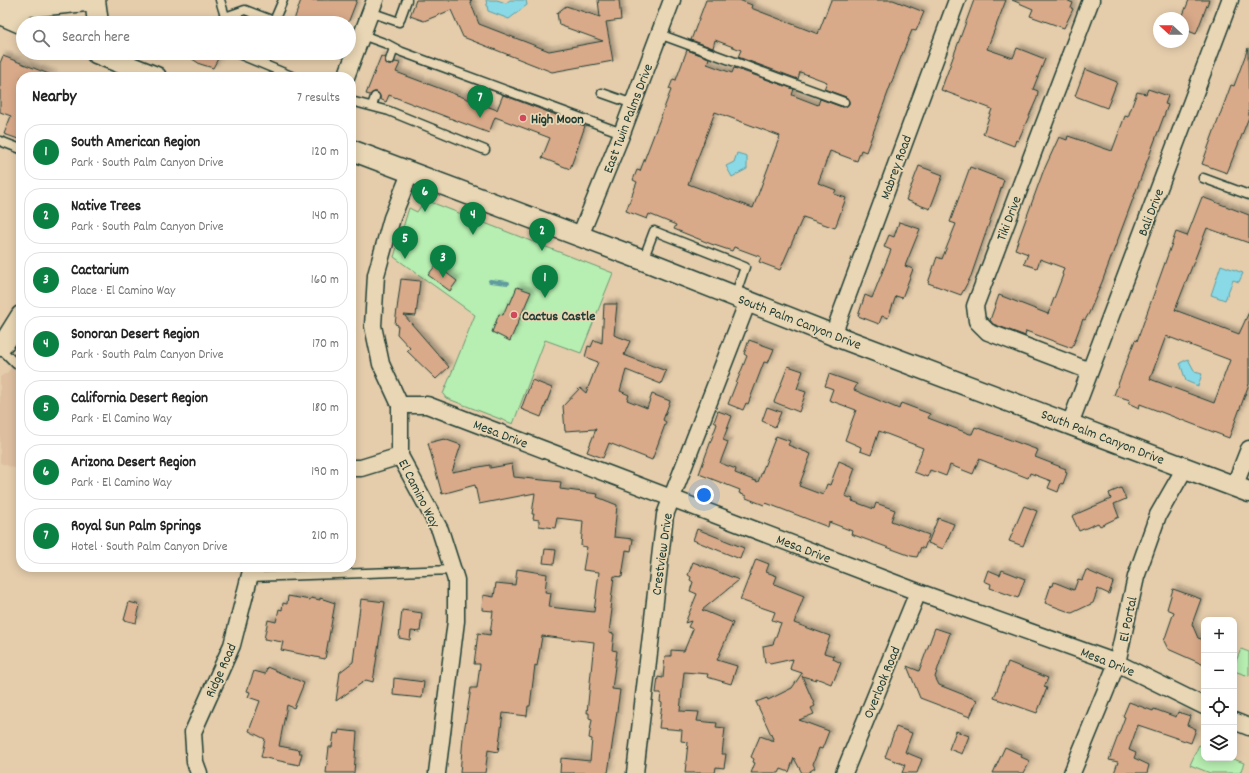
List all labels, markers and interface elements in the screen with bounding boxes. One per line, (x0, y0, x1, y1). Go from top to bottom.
north arrow (1153, 12, 1189, 48)
search box (16, 16, 356, 60)
icon: search (30, 27, 52, 49)
text: Search here (62, 27, 130, 49)
street label: East Twin Palms Drive (599, 61, 659, 176)
pin: 7 (467, 85, 493, 118)
text: Nearby (32, 86, 76, 110)
text: 7 results (297, 89, 340, 108)
place label: High Moon (531, 110, 584, 130)
marker: High Moon (518, 113, 528, 123)
text: South American Region (71, 132, 200, 154)
street label: Mabrey Road (876, 133, 918, 203)
text: 1 (45, 143, 47, 162)
text: 120 m (311, 143, 339, 162)
text: Park · South Palm Canyon Drive (71, 154, 224, 173)
pin: 6 (412, 179, 438, 212)
street label: Bali Drive (1134, 186, 1170, 239)
street label: Tiki Drive (992, 193, 1028, 244)
text: Native Trees (71, 196, 141, 218)
pin: 4 (460, 202, 486, 235)
text: 2 (43, 207, 49, 226)
text: 140 m (312, 207, 339, 226)
text: Park · South Palm Canyon Drive (71, 218, 224, 237)
pin: 2 (529, 218, 555, 251)
pin: 5 (392, 226, 418, 259)
pin: 3 (430, 245, 456, 278)
text: Cactarium (71, 260, 129, 282)
pin: 1 (532, 265, 558, 298)
text: 3 (43, 271, 49, 290)
text: 160 m (311, 271, 339, 290)
text: Place · El Camino Way (71, 282, 175, 301)
street label: South Palm Canyon Drive (735, 290, 864, 356)
place label: Cactus Castle (522, 307, 595, 327)
marker: Cactus Castle (509, 310, 519, 320)
text: Sonoran Desert Region (71, 324, 199, 346)
text: 4 (43, 335, 49, 354)
text: 170 m (312, 335, 339, 354)
text: Park · South Palm Canyon Drive (71, 346, 224, 365)
text: California Desert Region (71, 388, 208, 410)
text: 5 (43, 399, 49, 418)
text: 180 m (312, 399, 339, 418)
street label: South Palm Canyon Drive (1038, 405, 1167, 471)
text: Park · El Camino Way (71, 410, 171, 429)
street label: Mesa Drive (470, 415, 530, 454)
text: Arizona Desert Region (71, 452, 196, 474)
street label: El Camino Way (392, 456, 444, 532)
text: 6 (43, 463, 49, 482)
text: 190 m (311, 463, 339, 482)
text: Park · El Camino Way (71, 474, 171, 493)
your location (694, 485, 714, 505)
street label: Crestview Drive (647, 512, 679, 597)
text: Royal Sun Palm Springs (71, 516, 201, 538)
text: 7 (44, 527, 48, 546)
text: 210 m (311, 527, 339, 546)
street label: Mesa Drive (773, 530, 833, 569)
text: Hotel · South Palm Canyon Drive (71, 538, 227, 557)
street label: El Portal (1114, 594, 1144, 644)
map controls (1201, 617, 1237, 761)
button: + (1201, 617, 1237, 653)
street label: Ridge Road (201, 640, 243, 701)
street label: Mesa Drive (1077, 643, 1137, 683)
street label: Overlook Road (859, 644, 906, 722)
button: − (1201, 653, 1237, 689)
button: locate (1201, 689, 1237, 725)
button: layers (1201, 725, 1237, 761)

